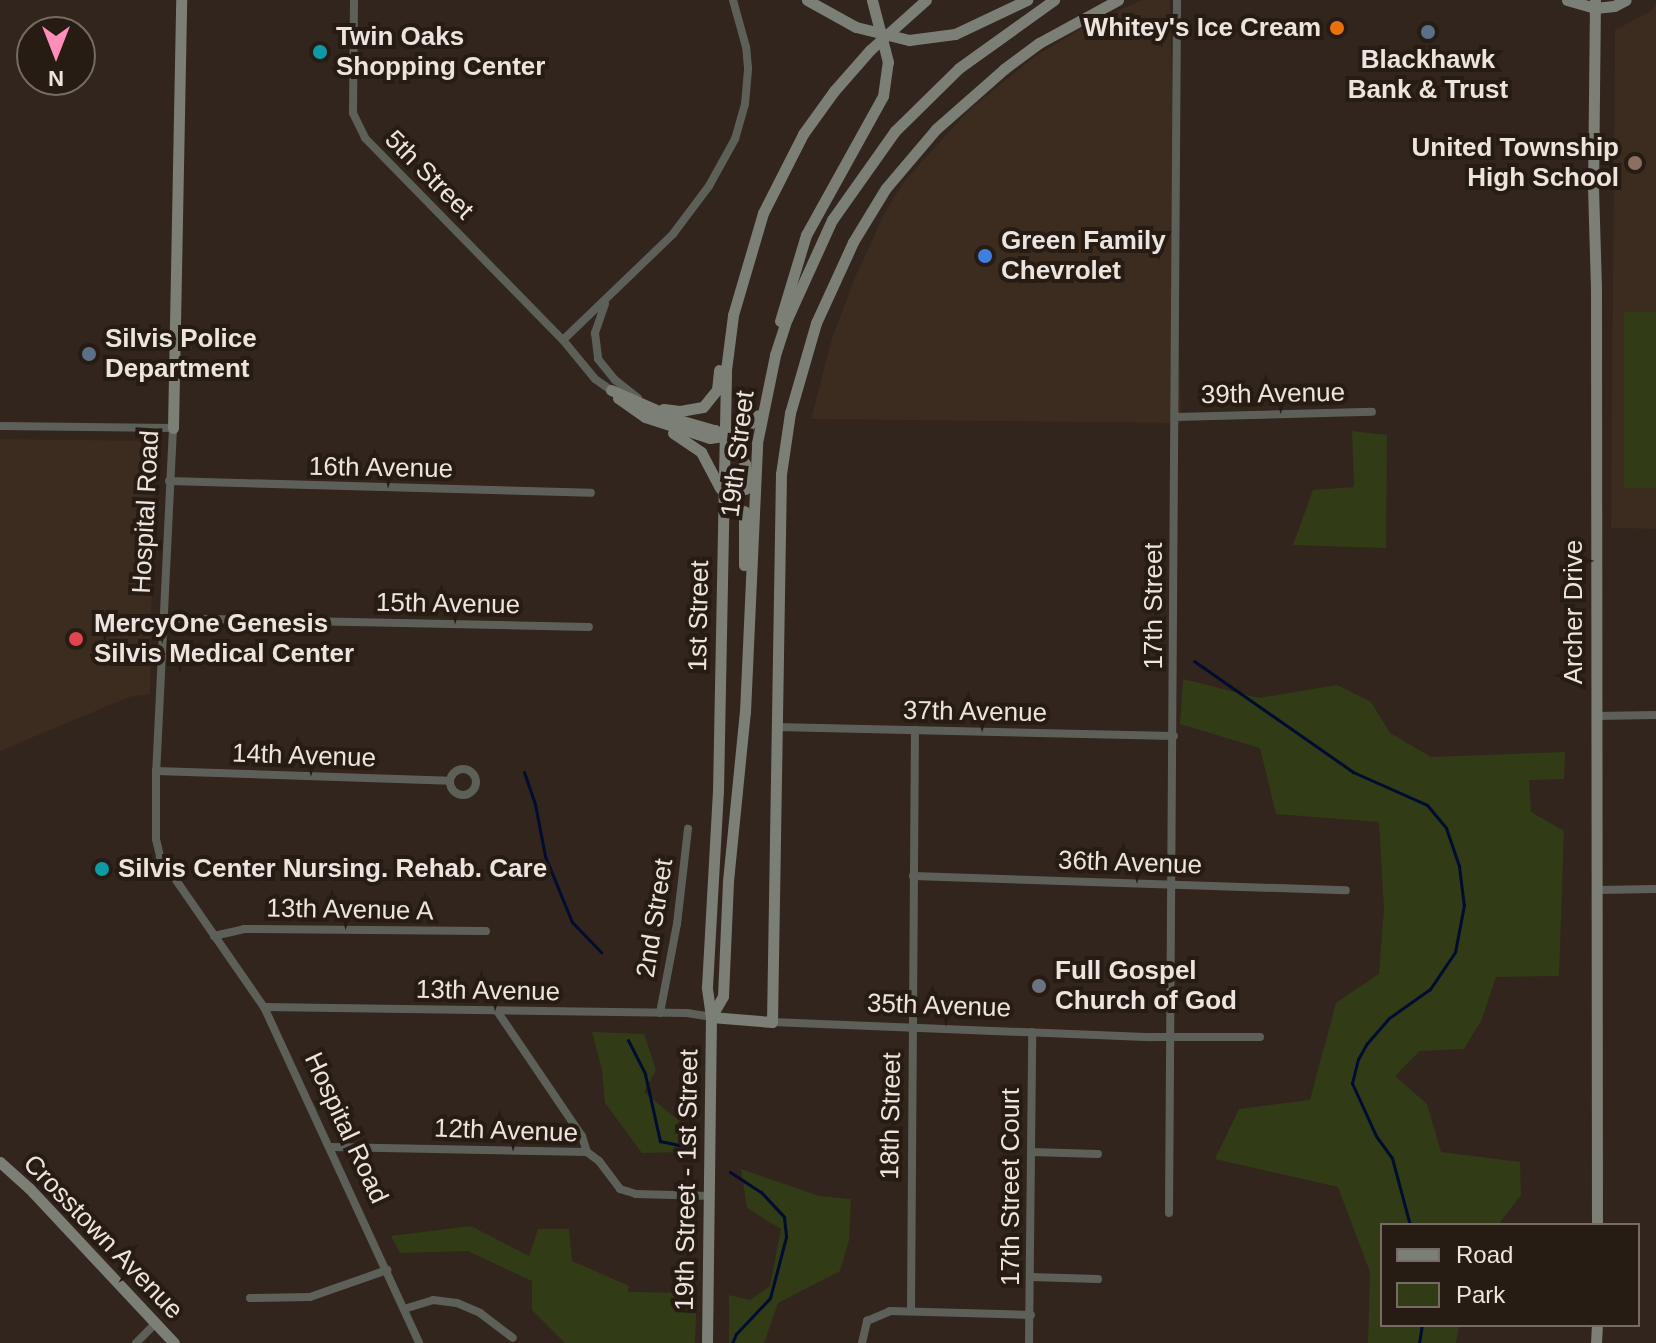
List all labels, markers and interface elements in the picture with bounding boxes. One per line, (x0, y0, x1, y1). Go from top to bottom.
place label: Whitey's Ice Cream (1084, 12, 1321, 44)
north arrow (16, 16, 96, 96)
marker: Whitey's Ice Cream (1328, 19, 1346, 37)
place label: Twin Oaks Shopping Center (336, 21, 545, 82)
marker: Blackhawk Bank & Trust (1419, 23, 1437, 41)
marker: Twin Oaks Shopping Center (311, 43, 329, 61)
place label: Blackhawk Bank & Trust (1348, 44, 1508, 106)
text: N (48, 66, 64, 91)
street label: 5th Street (378, 124, 480, 226)
place label: United Township High School (1412, 132, 1619, 194)
marker: United Township High School (1626, 154, 1644, 172)
place label: Green Family Chevrolet (1001, 225, 1166, 286)
marker: Green Family Chevrolet (976, 247, 994, 265)
place label: Silvis Police Department (105, 323, 257, 384)
marker: Silvis Police Department (80, 345, 98, 363)
street label: 39th Avenue (1200, 377, 1346, 411)
street label: 19th Street (715, 389, 761, 519)
street label: Hospital Road (126, 430, 166, 594)
street label: 16th Avenue (308, 451, 454, 485)
street label: Archer Drive (1558, 540, 1590, 684)
street label: 17th Street (1138, 542, 1170, 670)
street label: 1st Street (682, 560, 716, 672)
street label: 15th Avenue (375, 587, 521, 621)
place label: MercyOne Genesis Silvis Medical Center (94, 608, 354, 670)
marker: MercyOne Genesis Silvis Medical Center (65, 628, 87, 650)
street label: 37th Avenue (902, 695, 1048, 729)
street label: 14th Avenue (231, 738, 377, 774)
street label: 36th Avenue (1057, 845, 1203, 881)
place label: Silvis Center Nursing. Rehab. Care (118, 853, 547, 885)
street label: 2nd Street (630, 856, 680, 980)
marker: Silvis Center Nursing. Rehab. Care (93, 860, 111, 878)
street label: 13th Avenue A (265, 893, 435, 927)
place label: Full Gospel Church of God (1055, 955, 1237, 1016)
street label: 13th Avenue (415, 974, 561, 1008)
marker: Full Gospel Church of God (1030, 977, 1048, 995)
street label: 35th Avenue (866, 988, 1012, 1024)
street label: Hospital Road (297, 1047, 395, 1209)
street label: 19th Street - 1st Street (669, 1049, 705, 1311)
street label: 18th Street (874, 1052, 908, 1180)
street label: 17th Street Court (995, 1088, 1027, 1286)
street label: 12th Avenue (433, 1113, 579, 1149)
street label: Crosstown Avenue (16, 1148, 190, 1326)
legend (1380, 1223, 1640, 1327)
text: Road (1456, 1241, 1513, 1268)
text: Park (1456, 1281, 1505, 1308)

